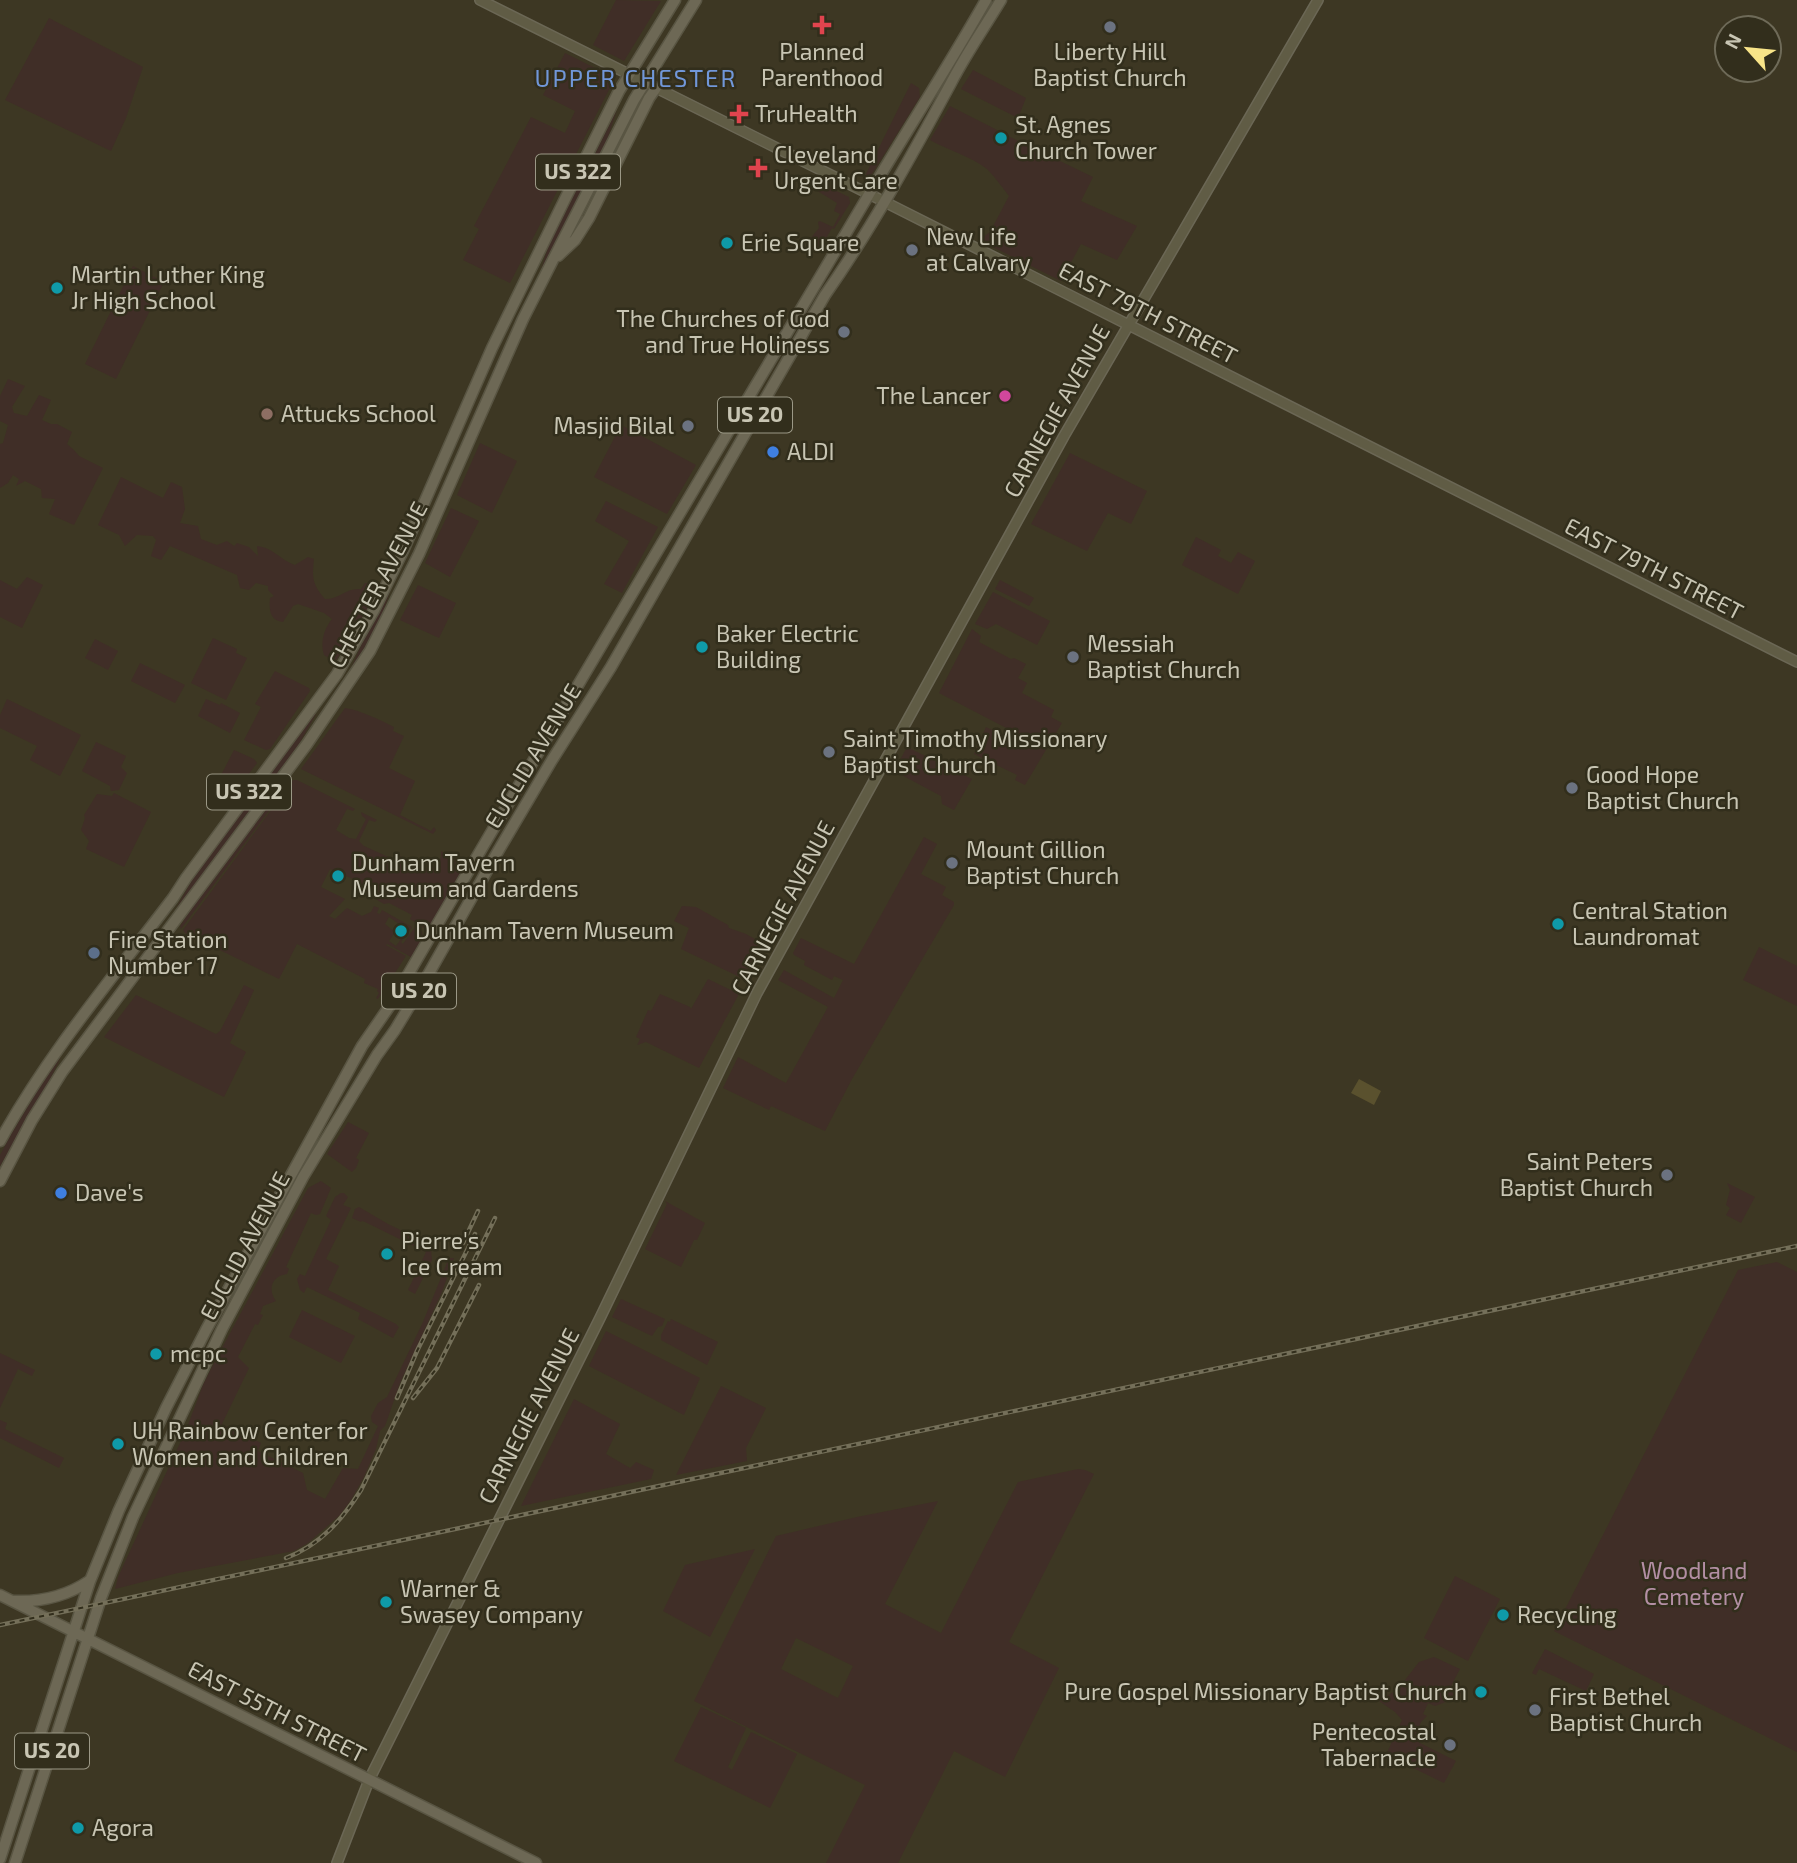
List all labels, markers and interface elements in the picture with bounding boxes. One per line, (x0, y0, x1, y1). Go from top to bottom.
north arrow (1713, 14, 1783, 84)
marker: Planned Parenthood (812, 15, 832, 35)
marker: Liberty Hill Baptist Church (1102, 19, 1118, 35)
text: N (1719, 30, 1746, 52)
place label: Planned Parenthood (761, 37, 883, 91)
place label: Liberty Hill Baptist Church (1033, 37, 1187, 91)
district label: UPPER CHESTER (535, 63, 737, 92)
place label: TruHealth (755, 99, 858, 127)
marker: TruHealth (729, 104, 749, 124)
place label: St. Agnes Church Tower (1015, 110, 1157, 164)
marker: St. Agnes Church Tower (993, 130, 1009, 146)
place label: Cleveland Urgent Care (774, 140, 898, 194)
road number: US 322 (536, 154, 620, 190)
marker: Cleveland Urgent Care (748, 158, 768, 178)
place label: New Life at Calvary (926, 222, 1031, 276)
place label: Erie Square (741, 228, 859, 256)
marker: Erie Square (719, 235, 735, 251)
marker: New Life at Calvary (904, 242, 920, 258)
street label: EAST 79TH STREET (1055, 255, 1242, 369)
place label: Martin Luther King Jr High School (71, 260, 265, 314)
marker: Martin Luther King Jr High School (49, 280, 65, 296)
place label: The Churches of God and True Holiness (616, 304, 830, 358)
street label: CARNEGIE AVENUE (997, 319, 1115, 502)
marker: The Churches of God and True Holiness (836, 324, 852, 340)
place label: The Lancer (876, 381, 991, 409)
marker: The Lancer (997, 388, 1013, 404)
road number: US 20 (718, 398, 792, 432)
place label: Attucks School (281, 399, 436, 427)
marker: Attucks School (259, 406, 275, 422)
place label: Masjid Bilal (554, 411, 674, 439)
marker: Masjid Bilal (680, 418, 696, 434)
place label: ALDI (787, 437, 834, 465)
marker: ALDI (765, 444, 781, 460)
street label: CHESTER AVENUE (322, 497, 433, 672)
street label: EAST 79TH STREET (1561, 511, 1748, 625)
place label: Baker Electric Building (716, 619, 859, 673)
place label: Messiah Baptist Church (1087, 629, 1240, 683)
marker: Baker Electric Building (694, 639, 710, 655)
marker: Messiah Baptist Church (1065, 649, 1081, 665)
street label: EUCLID AVENUE (478, 678, 586, 833)
place label: Saint Timothy Missionary Baptist Church (843, 724, 1108, 778)
marker: Saint Timothy Missionary Baptist Church (821, 744, 837, 760)
place label: Good Hope Baptist Church (1586, 760, 1739, 814)
road number: US 322 (207, 774, 291, 810)
marker: Good Hope Baptist Church (1564, 780, 1580, 796)
street label: CARNEGIE AVENUE (724, 816, 840, 999)
place label: Mount Gillion Baptist Church (966, 835, 1119, 889)
place label: Dunham Tavern Museum and Gardens (352, 848, 579, 902)
marker: Mount Gillion Baptist Church (944, 855, 960, 871)
marker: Dunham Tavern Museum and Gardens (330, 868, 346, 884)
place label: Central Station Laundromat (1572, 896, 1728, 950)
place label: Dunham Tavern Museum (415, 916, 674, 944)
marker: Central Station Laundromat (1550, 916, 1566, 932)
marker: Dunham Tavern Museum (393, 923, 409, 939)
place label: Fire Station Number 17 (108, 925, 228, 979)
marker: Fire Station Number 17 (86, 945, 102, 961)
road number: US 20 (382, 974, 456, 1009)
place label: Saint Peters Baptist Church (1500, 1147, 1653, 1201)
street label: EUCLID AVENUE (193, 1167, 295, 1324)
marker: Saint Peters Baptist Church (1659, 1167, 1675, 1183)
place label: Dave's (75, 1178, 144, 1206)
marker: Dave's (53, 1185, 69, 1201)
place label: Pierre's Ice Cream (401, 1226, 503, 1280)
marker: Pierre's Ice Cream (379, 1246, 395, 1262)
street label: CARNEGIE AVENUE (472, 1323, 584, 1508)
place label: mcpc (170, 1339, 226, 1367)
marker: mcpc (148, 1346, 164, 1362)
place label: UH Rainbow Center for Women and Children (132, 1416, 368, 1470)
marker: UH Rainbow Center for Women and Children (110, 1436, 126, 1452)
park label: Woodland Cemetery (1641, 1556, 1747, 1610)
place label: Warner & Swasey Company (400, 1574, 583, 1628)
marker: Warner & Swasey Company (378, 1594, 394, 1610)
place label: Recycling (1517, 1600, 1617, 1628)
marker: Recycling (1495, 1607, 1511, 1623)
street label: EAST 55TH STREET (184, 1654, 371, 1768)
place label: Pure Gospel Missionary Baptist Church (1064, 1677, 1467, 1705)
place label: First Bethel Baptist Church (1549, 1682, 1702, 1736)
marker: Pure Gospel Missionary Baptist Church (1473, 1684, 1489, 1700)
marker: First Bethel Baptist Church (1527, 1702, 1543, 1718)
place label: Pentecostal Tabernacle (1312, 1717, 1436, 1771)
road number: US 20 (15, 1734, 89, 1768)
marker: Pentecostal Tabernacle (1442, 1737, 1458, 1753)
place label: Agora (92, 1813, 154, 1841)
marker: Agora (70, 1820, 86, 1836)

